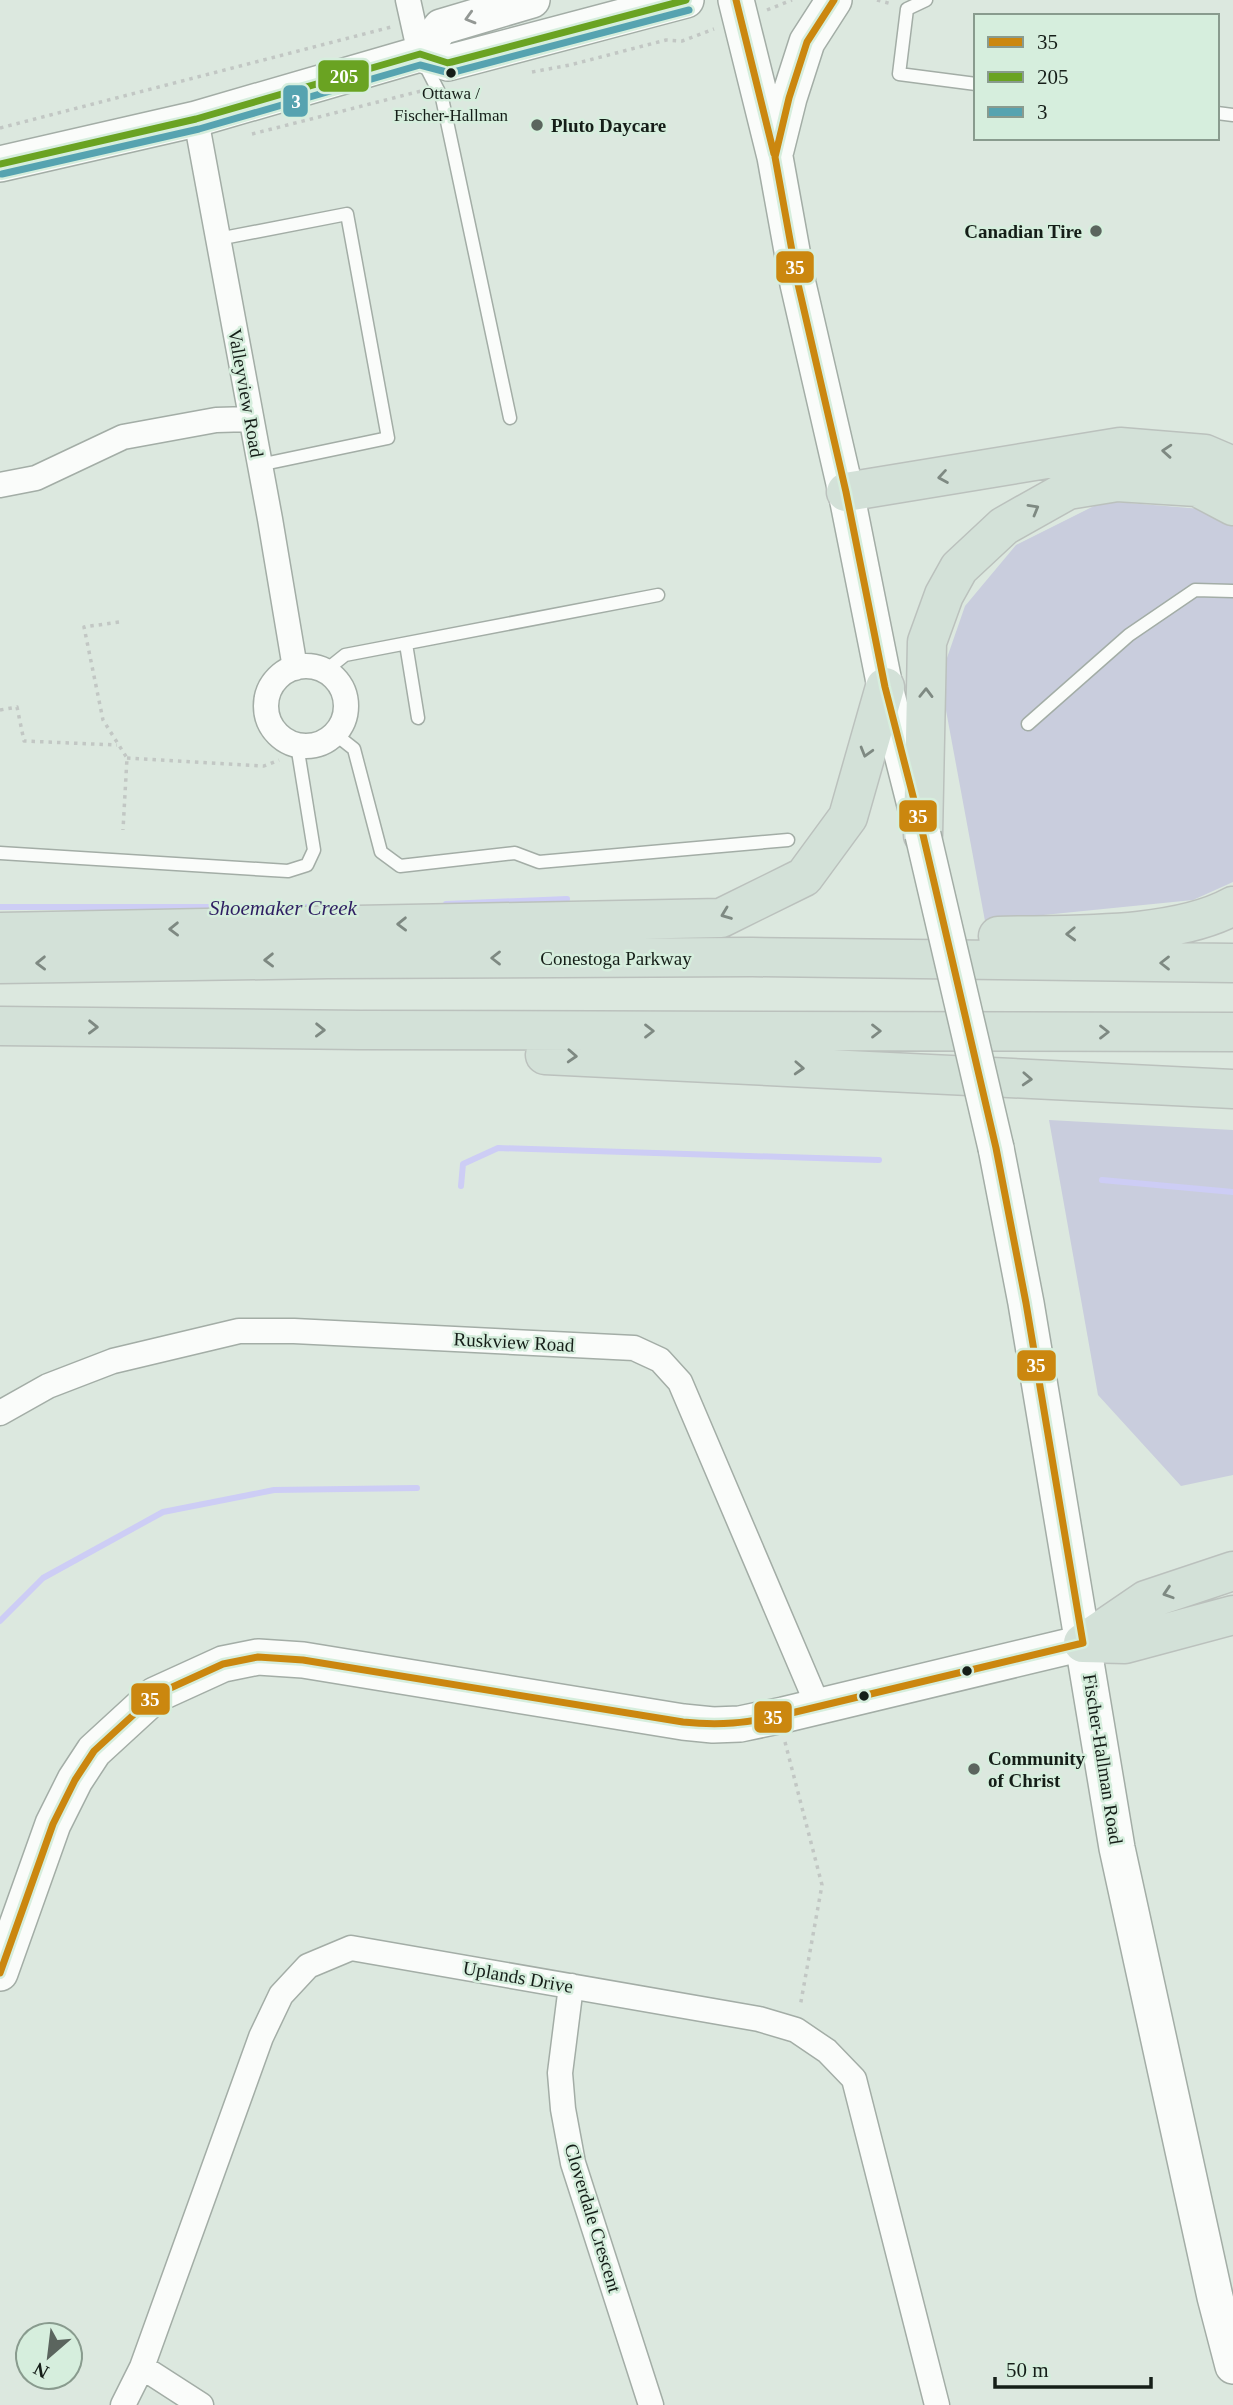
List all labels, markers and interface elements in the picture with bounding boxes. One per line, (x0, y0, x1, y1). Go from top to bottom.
one-way arrow (464, 10, 476, 25)
legend (974, 14, 1219, 140)
text: 35 (1037, 30, 1058, 54)
line badge: 205 (317, 59, 370, 93)
text: 205 (1037, 65, 1069, 89)
text: 205 (330, 66, 358, 87)
marker: Ottawa / Fischer-Hallman (444, 66, 458, 80)
line badge: 3 (282, 84, 309, 118)
place label: Ottawa / Fischer-Hallman (394, 84, 508, 125)
text: 3 (291, 91, 301, 112)
text: 3 (1037, 100, 1048, 124)
place label: Pluto Daycare (551, 115, 666, 136)
marker: Pluto Daycare (529, 117, 545, 133)
place label: Canadian Tire (964, 221, 1082, 242)
marker: Canadian Tire (1088, 223, 1104, 239)
line badge: 35 (775, 250, 815, 284)
text: 35 (786, 257, 805, 278)
street label: Valleyview Road (224, 327, 268, 459)
one-way arrow (1162, 444, 1173, 459)
one-way arrow (937, 469, 948, 484)
one-way arrow (1027, 504, 1040, 517)
one-way arrow (918, 687, 934, 698)
one-way arrow (860, 746, 874, 758)
line badge: 35 (898, 799, 938, 833)
text: 35 (909, 806, 928, 827)
water label: Shoemaker Creek (209, 896, 358, 920)
one-way arrow (721, 905, 733, 919)
one-way arrow (396, 916, 407, 932)
one-way arrow (169, 921, 180, 936)
one-way arrow (1065, 926, 1075, 942)
street label: Conestoga Parkway (540, 948, 692, 969)
one-way arrow (491, 950, 501, 966)
one-way arrow (263, 952, 274, 967)
one-way arrow (1159, 955, 1170, 971)
one-way arrow (36, 956, 47, 971)
one-way arrow (88, 1019, 98, 1035)
one-way arrow (315, 1022, 326, 1037)
one-way arrow (644, 1023, 654, 1039)
one-way arrow (871, 1023, 882, 1039)
one-way arrow (1099, 1024, 1109, 1040)
one-way arrow (567, 1049, 578, 1064)
one-way arrow (794, 1060, 805, 1075)
one-way arrow (1021, 1071, 1032, 1086)
street label: Ruskview Road (453, 1328, 575, 1356)
line badge: 35 (1016, 1349, 1057, 1382)
text: 35 (1027, 1355, 1046, 1376)
one-way arrow (1163, 1585, 1175, 1599)
unlabelled marker (960, 1664, 974, 1678)
street label: Fischer-Hallman Road (1079, 1672, 1127, 1846)
line badge: 35 (130, 1682, 171, 1716)
text: 35 (141, 1689, 160, 1710)
unlabelled marker (857, 1689, 871, 1703)
line badge: 35 (753, 1700, 793, 1734)
text: 35 (764, 1707, 783, 1728)
place label: Community of Christ (988, 1748, 1086, 1791)
marker: Community of Christ (966, 1761, 982, 1777)
street label: Uplands Drive (461, 1957, 575, 1997)
street label: Cloverdale Crescent (560, 2141, 626, 2296)
north arrow (14, 2321, 84, 2391)
scale bar (995, 2346, 1151, 2390)
text: N (30, 2358, 52, 2383)
text: 50 m (1006, 2358, 1049, 2382)

